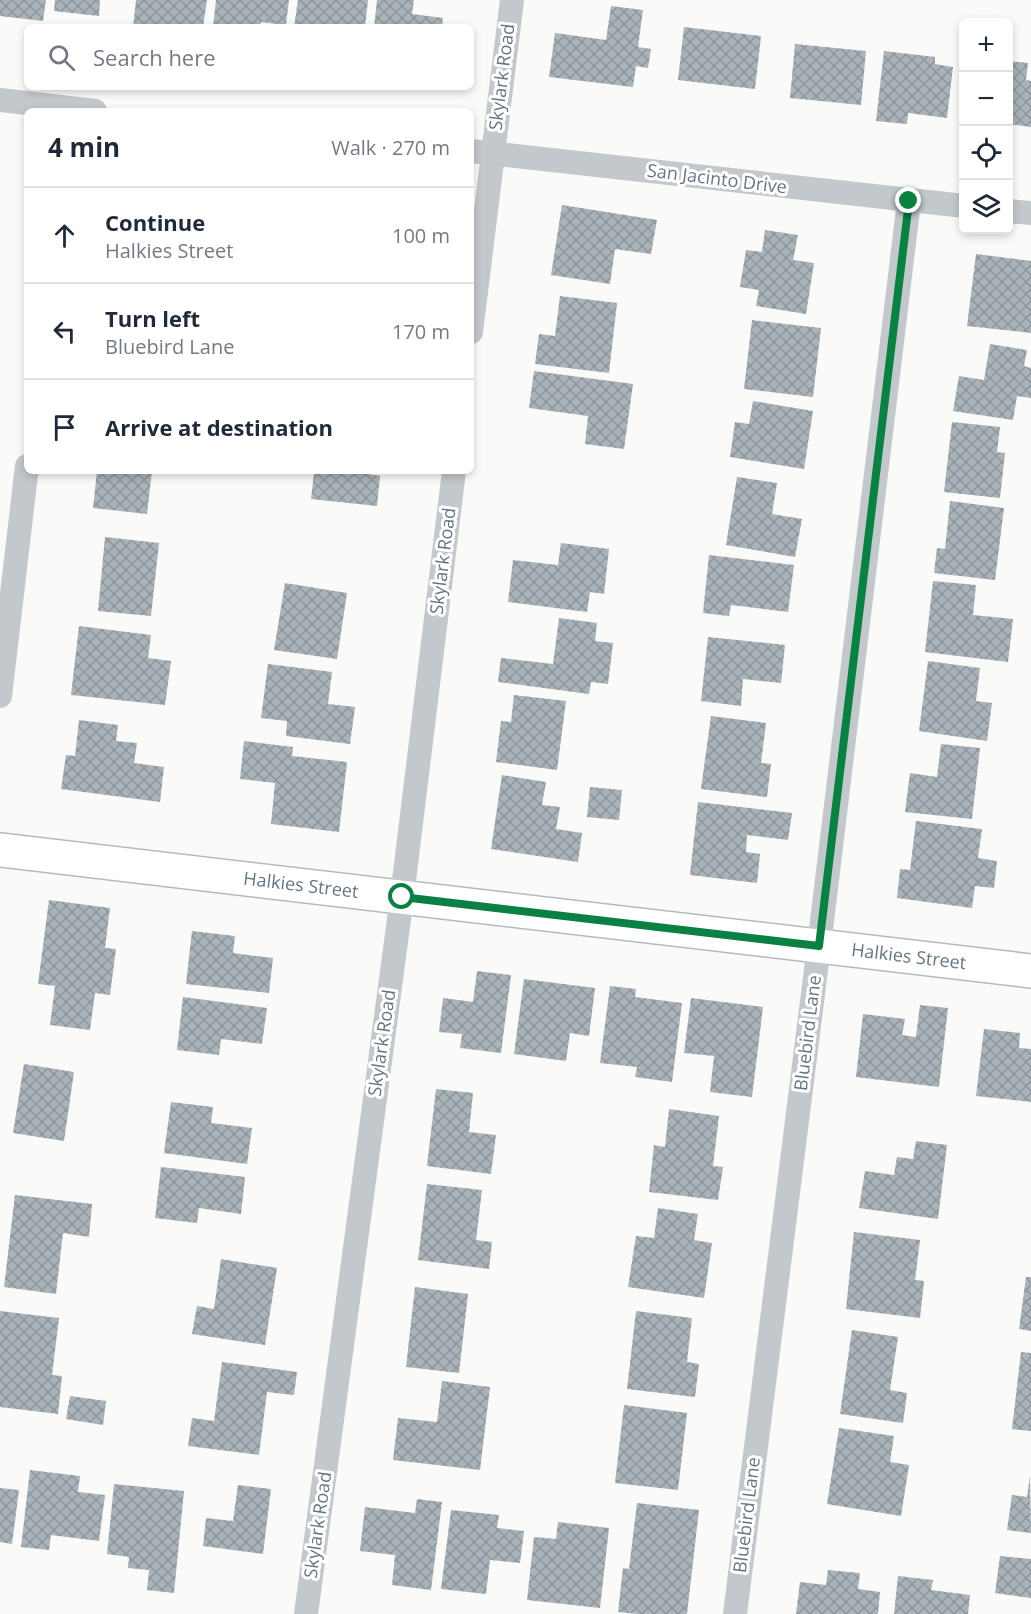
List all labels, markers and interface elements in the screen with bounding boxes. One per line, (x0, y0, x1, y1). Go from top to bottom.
map controls (959, 18, 1013, 234)
button: + (959, 18, 1013, 72)
street label: Skylark Road (483, 22, 519, 132)
search box (24, 24, 474, 90)
icon: search (45, 41, 78, 74)
text: Search here (93, 42, 216, 72)
button: − (959, 72, 1013, 126)
button: locate (959, 126, 1013, 180)
text: 4 min (48, 129, 120, 165)
text: Walk · 270 m (331, 134, 450, 161)
street label: San Jacinto Drive (646, 158, 788, 198)
button: layers (959, 180, 1013, 234)
route end (895, 187, 921, 213)
text: Continue (105, 207, 205, 237)
icon: ahead (48, 219, 81, 252)
text: 100 m (392, 222, 450, 249)
text: Halkies Street (105, 237, 233, 264)
text: Turn left (105, 303, 200, 333)
icon: left (48, 315, 81, 348)
text: 170 m (392, 318, 450, 345)
text: Bluebird Lane (105, 333, 234, 360)
icon: arrive (48, 411, 81, 444)
text: Arrive at destination (105, 412, 333, 442)
street label: Skylark Road (424, 506, 460, 616)
street label: Halkies Street (242, 866, 360, 903)
route start (388, 883, 414, 909)
street label: Halkies Street (850, 937, 968, 974)
street label: Bluebird Lane (788, 974, 826, 1092)
street label: Skylark Road (362, 988, 400, 1098)
street label: Bluebird Lane (727, 1456, 765, 1574)
street label: Skylark Road (298, 1470, 336, 1580)

